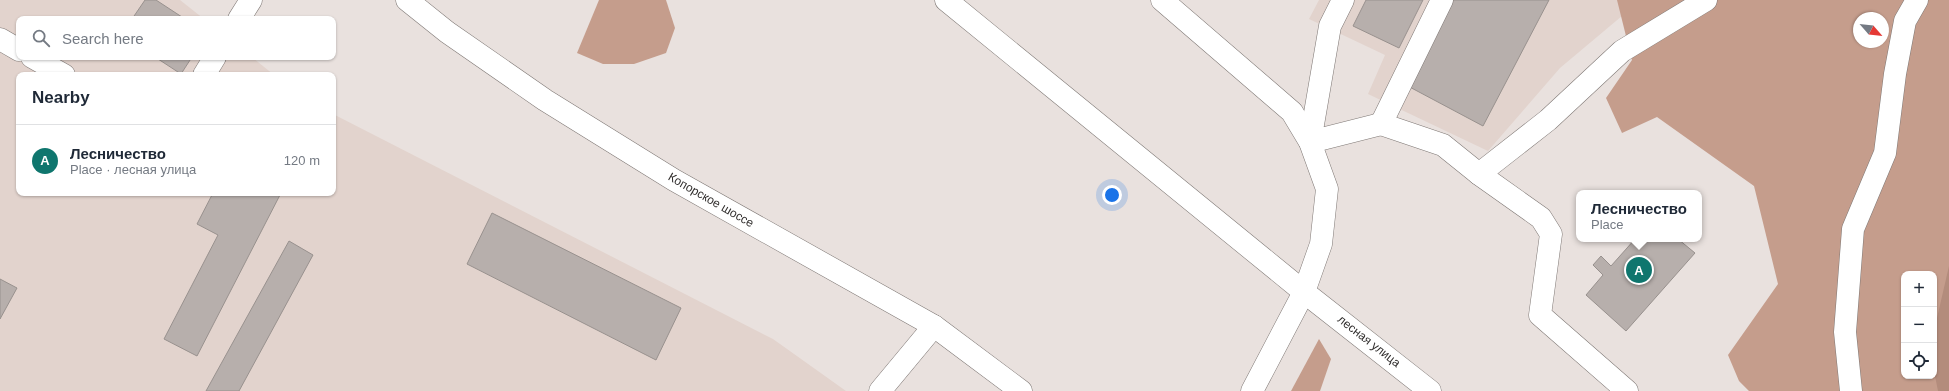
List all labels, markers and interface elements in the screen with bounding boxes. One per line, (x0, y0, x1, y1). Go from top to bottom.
north arrow (1853, 12, 1889, 48)
search box (16, 16, 336, 60)
icon: search (30, 27, 52, 49)
text: Search here (62, 30, 144, 47)
text: Nearby (32, 88, 90, 107)
text: Лесничество (70, 145, 166, 162)
text: A (40, 153, 50, 168)
text: 120 m (284, 153, 320, 168)
text: Place · лесная улица (70, 162, 196, 177)
street label: Копорское шоссе (666, 170, 757, 230)
your location (1102, 185, 1122, 205)
popup (1576, 190, 1702, 242)
text: Лесничество (1591, 200, 1687, 217)
text: Place (1591, 217, 1624, 232)
pin: A (1626, 255, 1652, 285)
map controls (1901, 271, 1937, 379)
button: + (1901, 271, 1937, 307)
button: − (1901, 307, 1937, 343)
street label: лесная улица (1335, 312, 1403, 370)
button: locate (1901, 343, 1937, 379)

